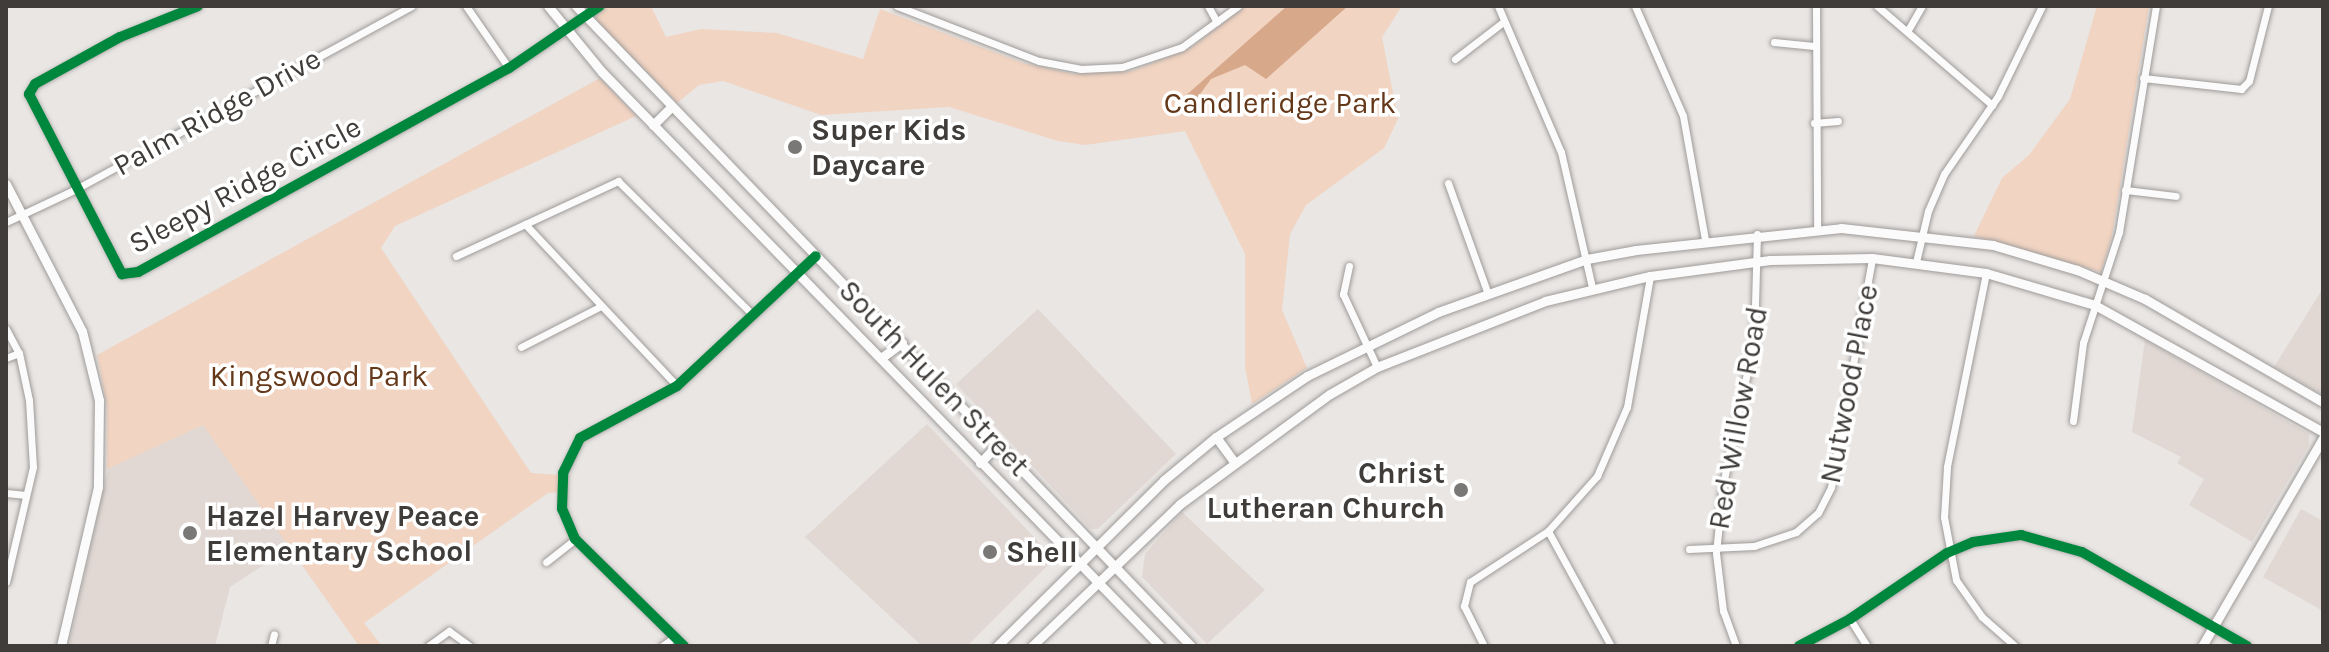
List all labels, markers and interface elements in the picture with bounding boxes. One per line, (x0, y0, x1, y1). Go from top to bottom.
street label: Palm Ridge Drive (107, 40, 327, 184)
park label: Candleridge Park (1164, 85, 1396, 121)
street label: Sleepy Ridge Circle (123, 109, 367, 261)
place label: Super Kids Daycare (811, 112, 966, 182)
marker: Super Kids Daycare (786, 138, 804, 156)
street label: South Hulen Street (831, 272, 1037, 484)
street label: Nutwood Place (1812, 282, 1886, 486)
street label: Red Willow Road (1701, 304, 1775, 532)
park label: Kingswood Park (210, 358, 428, 394)
place label: Christ Lutheran Church (1206, 455, 1445, 526)
marker: Christ Lutheran Church (1452, 481, 1470, 499)
place label: Hazel Harvey Peace Elementary School (206, 498, 479, 568)
marker: Hazel Harvey Peace Elementary School (181, 524, 199, 542)
place label: Shell (1006, 534, 1078, 570)
marker: Shell (981, 543, 999, 561)

